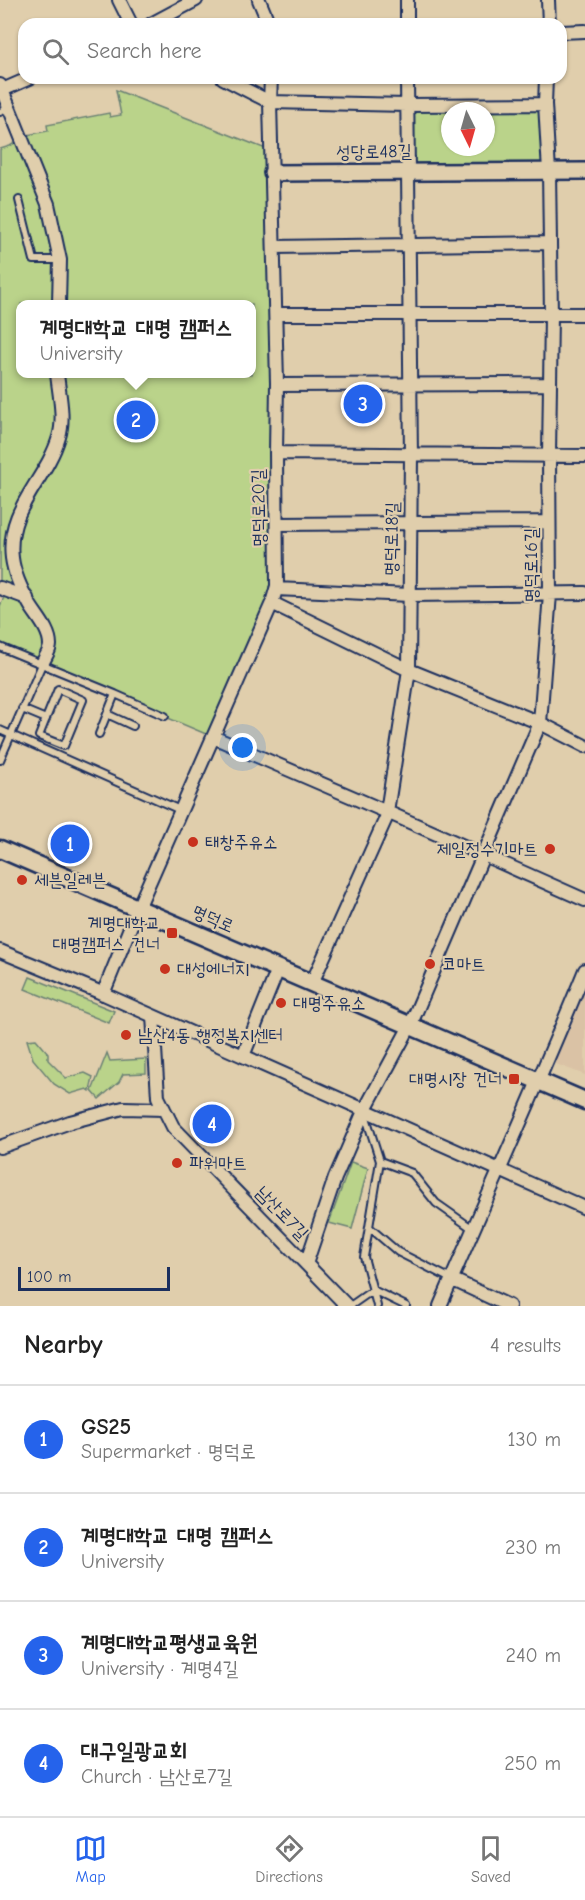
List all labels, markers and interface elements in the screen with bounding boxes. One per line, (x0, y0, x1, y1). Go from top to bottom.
search box (18, 18, 567, 84)
icon: search (39, 35, 72, 68)
text: Search here (87, 38, 202, 64)
north arrow (441, 102, 495, 156)
street label: 성당로48길 (336, 141, 413, 163)
popup (16, 300, 256, 378)
text: 계명대학교 대명 캠퍼스 (40, 315, 232, 341)
text: University (40, 342, 123, 365)
pin: 3 (344, 382, 382, 426)
pin: 2 (116, 398, 156, 442)
street label: 명덕로20길 (248, 468, 270, 547)
street label: 명덕로18길 (381, 501, 403, 576)
street label: 명덕로16길 (521, 527, 542, 602)
your location (228, 733, 257, 762)
pin: 1 (50, 822, 90, 866)
place label: 태창주유소 (205, 832, 277, 853)
marker: 태창주유소 (186, 835, 200, 849)
place label: 제일정수기마트 (437, 839, 538, 860)
marker: 제일정수기마트 (543, 842, 557, 856)
place label: 세븐일레븐 (34, 870, 106, 891)
marker: 세븐일레븐 (15, 873, 29, 887)
street label: 명덕로 (189, 901, 237, 937)
place label: 계명대학교 대명캠퍼스 건너 (53, 913, 160, 955)
marker: 계명대학교 대명캠퍼스 건너 (165, 926, 179, 940)
place label: 코마트 (442, 954, 485, 975)
marker: 코마트 (423, 957, 437, 971)
place label: 대성에너지 (177, 959, 249, 980)
marker: 대성에너지 (158, 962, 172, 976)
place label: 대명주유소 (293, 993, 365, 1014)
marker: 대명주유소 (274, 996, 288, 1010)
place label: 남산4동 행정복지센터 (138, 1025, 283, 1046)
marker: 남산4동 행정복지센터 (119, 1028, 133, 1042)
place label: 대명시장 건너 (409, 1069, 502, 1090)
marker: 대명시장 건너 (507, 1072, 521, 1086)
pin: 4 (192, 1102, 232, 1146)
place label: 파워마트 (189, 1153, 247, 1174)
marker: 파워마트 (170, 1156, 184, 1170)
street label: 남산로7길 (251, 1182, 313, 1245)
scale bar (18, 1264, 170, 1292)
text: 100 m (27, 1268, 71, 1286)
text: Nearby (24, 1330, 103, 1360)
text: 4 results (490, 1334, 561, 1357)
text: GS25 (81, 1414, 131, 1440)
text: 1 (40, 1428, 47, 1451)
text: 130 m (508, 1428, 561, 1451)
text: Supermarket · 명덕로 (81, 1440, 256, 1463)
text: 계명대학교 대명 캠퍼스 (81, 1523, 274, 1549)
text: 2 (39, 1536, 48, 1559)
text: 230 m (505, 1536, 561, 1559)
text: University (81, 1550, 164, 1573)
text: 계명대학교평생교육원 (81, 1630, 258, 1656)
text: 3 (39, 1644, 48, 1667)
text: 240 m (506, 1644, 561, 1667)
text: University · 계명4길 (81, 1657, 239, 1680)
text: 대구일광교회 (81, 1738, 187, 1764)
text: 4 (39, 1752, 48, 1775)
text: 250 m (504, 1752, 561, 1775)
text: Church · 남산로7길 (81, 1765, 233, 1788)
tab: Map (74, 1832, 107, 1886)
tab: Directions (255, 1832, 323, 1886)
tab: Saved (471, 1832, 511, 1886)

